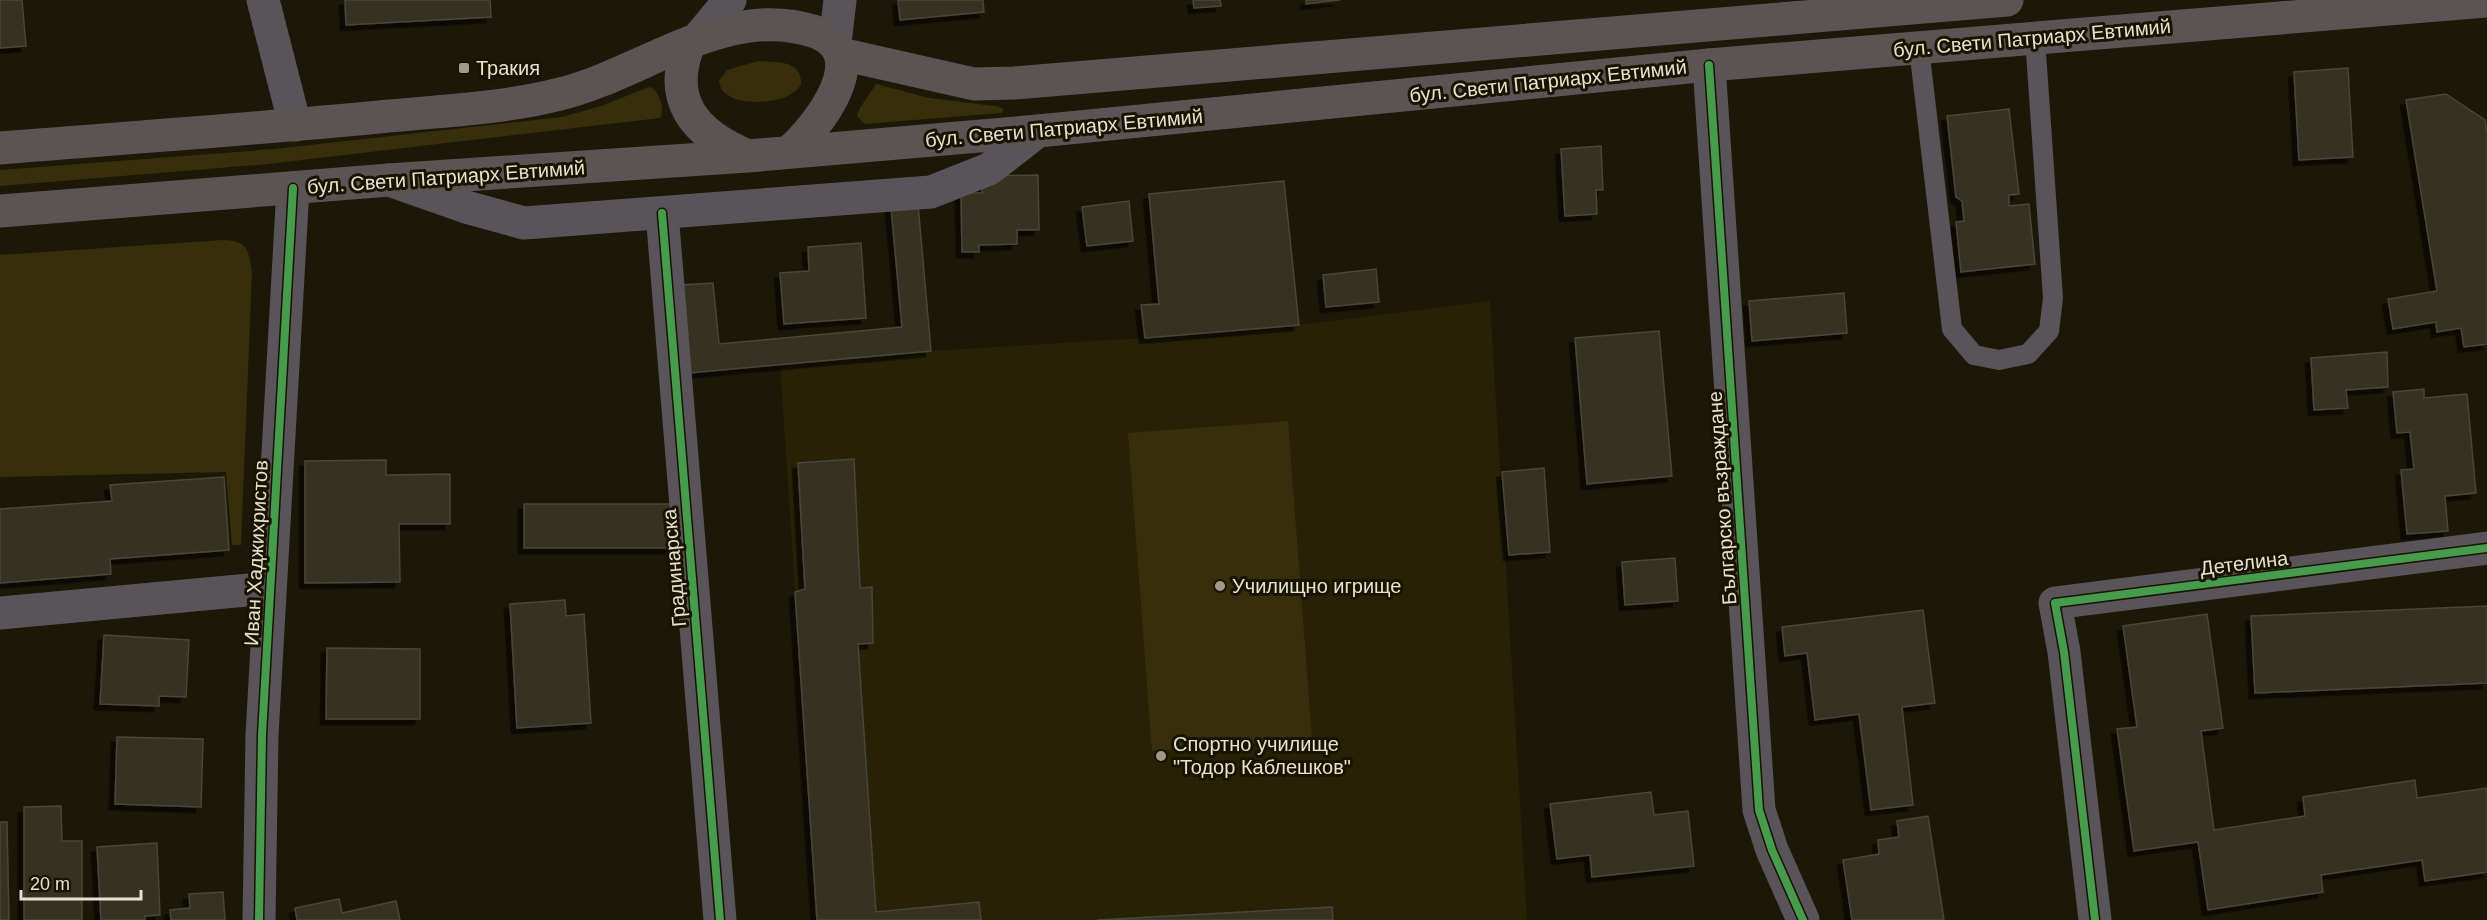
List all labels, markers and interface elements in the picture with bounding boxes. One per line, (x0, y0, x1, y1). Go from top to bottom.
street label: бул. Свети Патриарх Евтимий (1892, 15, 2172, 61)
street label: бул. Свети Патриарх Евтимий (1408, 55, 1688, 107)
place label: Тракия (476, 57, 540, 79)
marker: Тракия (457, 61, 471, 75)
street label: бул. Свети Патриарх Евтимий (924, 105, 1204, 151)
street label: бул. Свети Патриарх Евтимий (306, 156, 586, 198)
street label: Българско възраждане (1704, 390, 1740, 606)
street label: Иван Хаджихристов (240, 459, 272, 647)
street label: Градинарска (658, 507, 690, 628)
street label: Детелина (2199, 547, 2290, 579)
place label: Училищно игрище (1232, 575, 1401, 597)
marker: Училищно игрище (1213, 579, 1227, 593)
place label: Спортно училище "Тодор Каблешков" (1173, 733, 1351, 778)
marker: Спортно училище "Тодор Каблешков" (1154, 749, 1168, 763)
scale bar (21, 863, 141, 901)
text: 20 m (30, 874, 70, 894)

